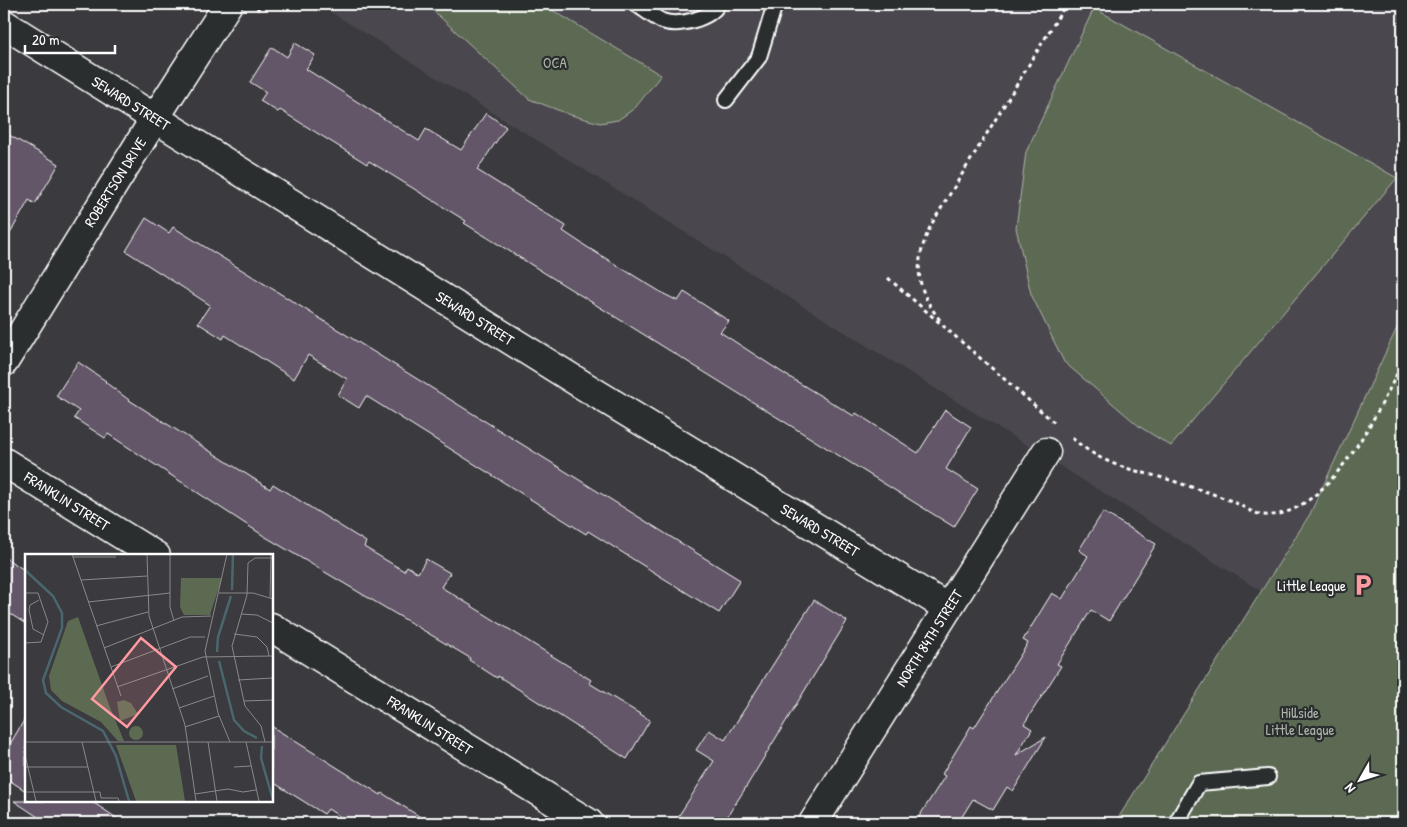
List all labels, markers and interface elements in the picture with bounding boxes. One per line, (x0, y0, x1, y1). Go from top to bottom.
scale bar (25, 22, 115, 54)
text: 20 m (32, 29, 59, 50)
park label: OCA (543, 52, 568, 73)
street label: SEWARD STREET (88, 71, 175, 136)
street label: ROBERTSON DRIVE (79, 133, 151, 231)
street label: SEWARD STREET (432, 286, 519, 351)
street label: FRANKLIN STREET (19, 466, 115, 536)
street label: SEWARD STREET (777, 498, 864, 562)
inset map (25, 554, 272, 802)
parking icon: Little League (1350, 572, 1376, 598)
place label: Little League (1277, 575, 1346, 596)
street label: NORTH 84TH STREET (891, 584, 968, 691)
street label: FRANKLIN STREET (382, 690, 478, 760)
park label: Hillside Little League (1266, 702, 1334, 740)
north arrow (1334, 754, 1384, 804)
text: N (1339, 779, 1359, 797)

